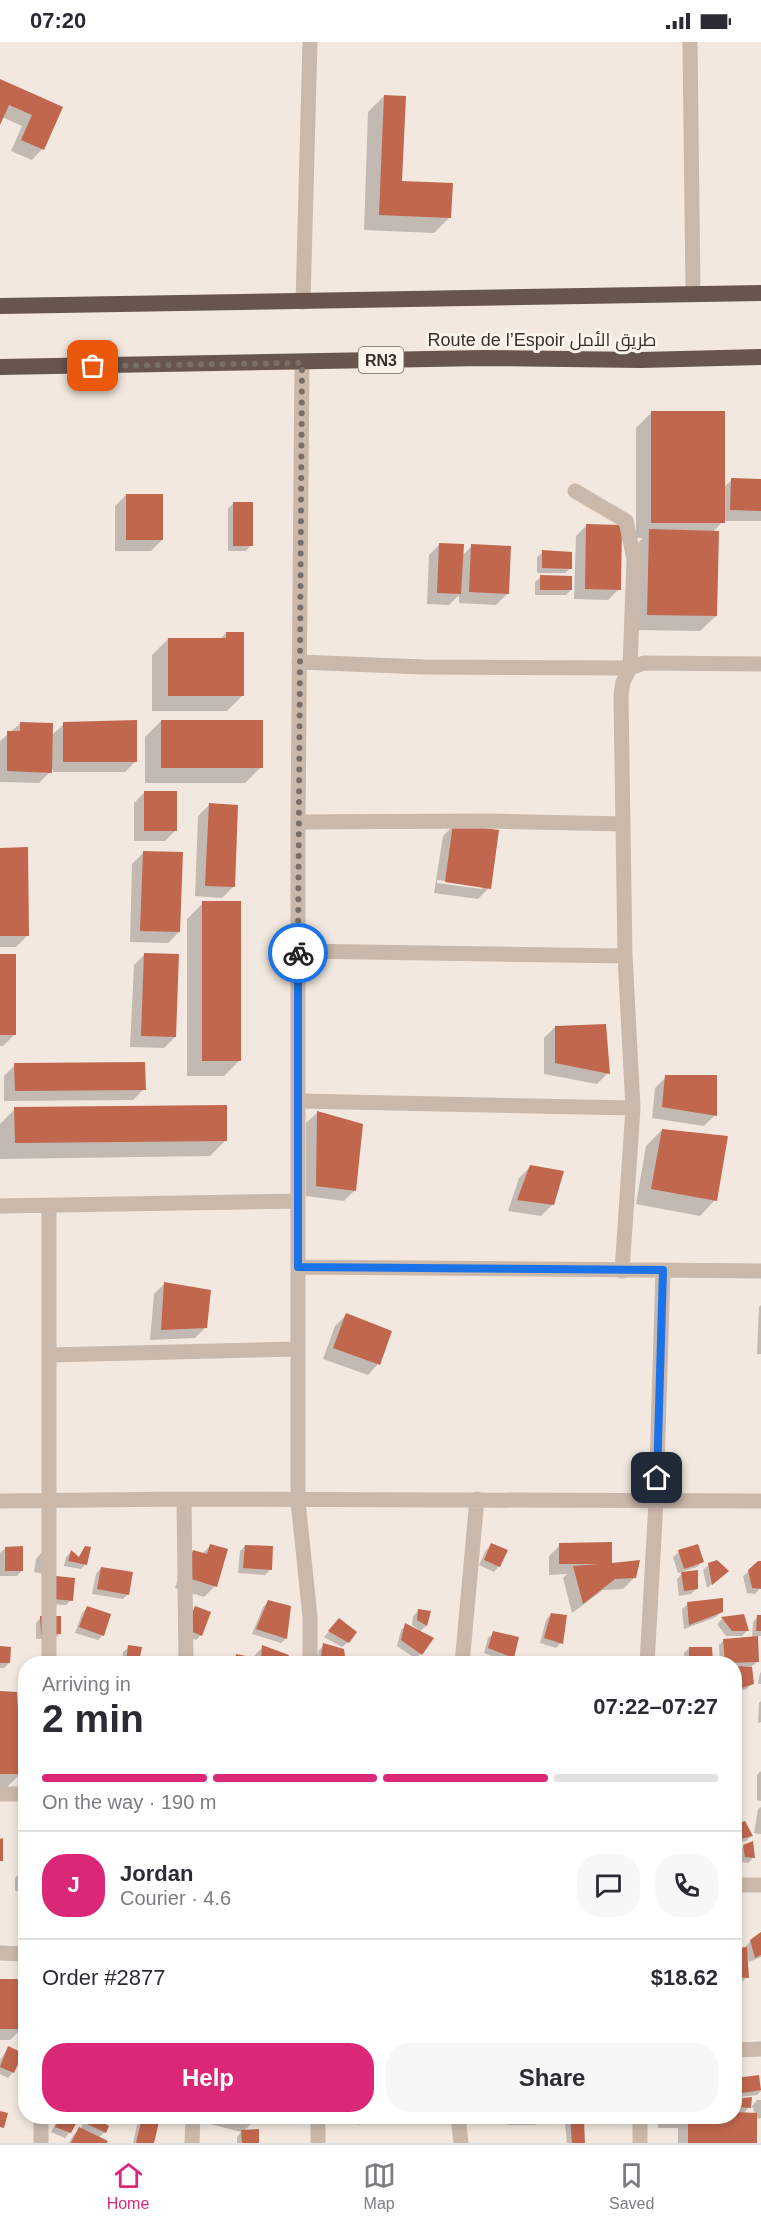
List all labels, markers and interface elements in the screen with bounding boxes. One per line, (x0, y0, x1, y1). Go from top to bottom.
text: 07:20 (30, 8, 86, 33)
street label: Route de l’Espoir طريق الأمل (428, 330, 656, 352)
pin (67, 340, 118, 391)
road number: RN3 (358, 347, 404, 373)
icon: bag (76, 349, 109, 382)
courier (268, 923, 328, 983)
icon: bike (282, 937, 315, 970)
pin (631, 1452, 682, 1503)
icon: home (640, 1461, 673, 1494)
text: Arriving in (42, 1673, 131, 1695)
text: 07:22–07:27 (593, 1694, 718, 1719)
text: 2 min (42, 1697, 144, 1740)
text: On the way · 190 m (42, 1791, 217, 1813)
button: chat (577, 1854, 640, 1917)
button: phone (655, 1854, 718, 1917)
text: Jordan (120, 1861, 193, 1886)
text: J (67, 1872, 80, 1897)
text: Courier · 4.6 (120, 1887, 231, 1909)
text: Order #2877 (42, 1965, 166, 1990)
text: $18.62 (651, 1965, 718, 1990)
button: Help (42, 2043, 374, 2112)
button: Share (386, 2043, 718, 2112)
tab: Home (107, 2159, 149, 2213)
tab: Map (363, 2159, 396, 2213)
tab: Saved (609, 2159, 654, 2213)

